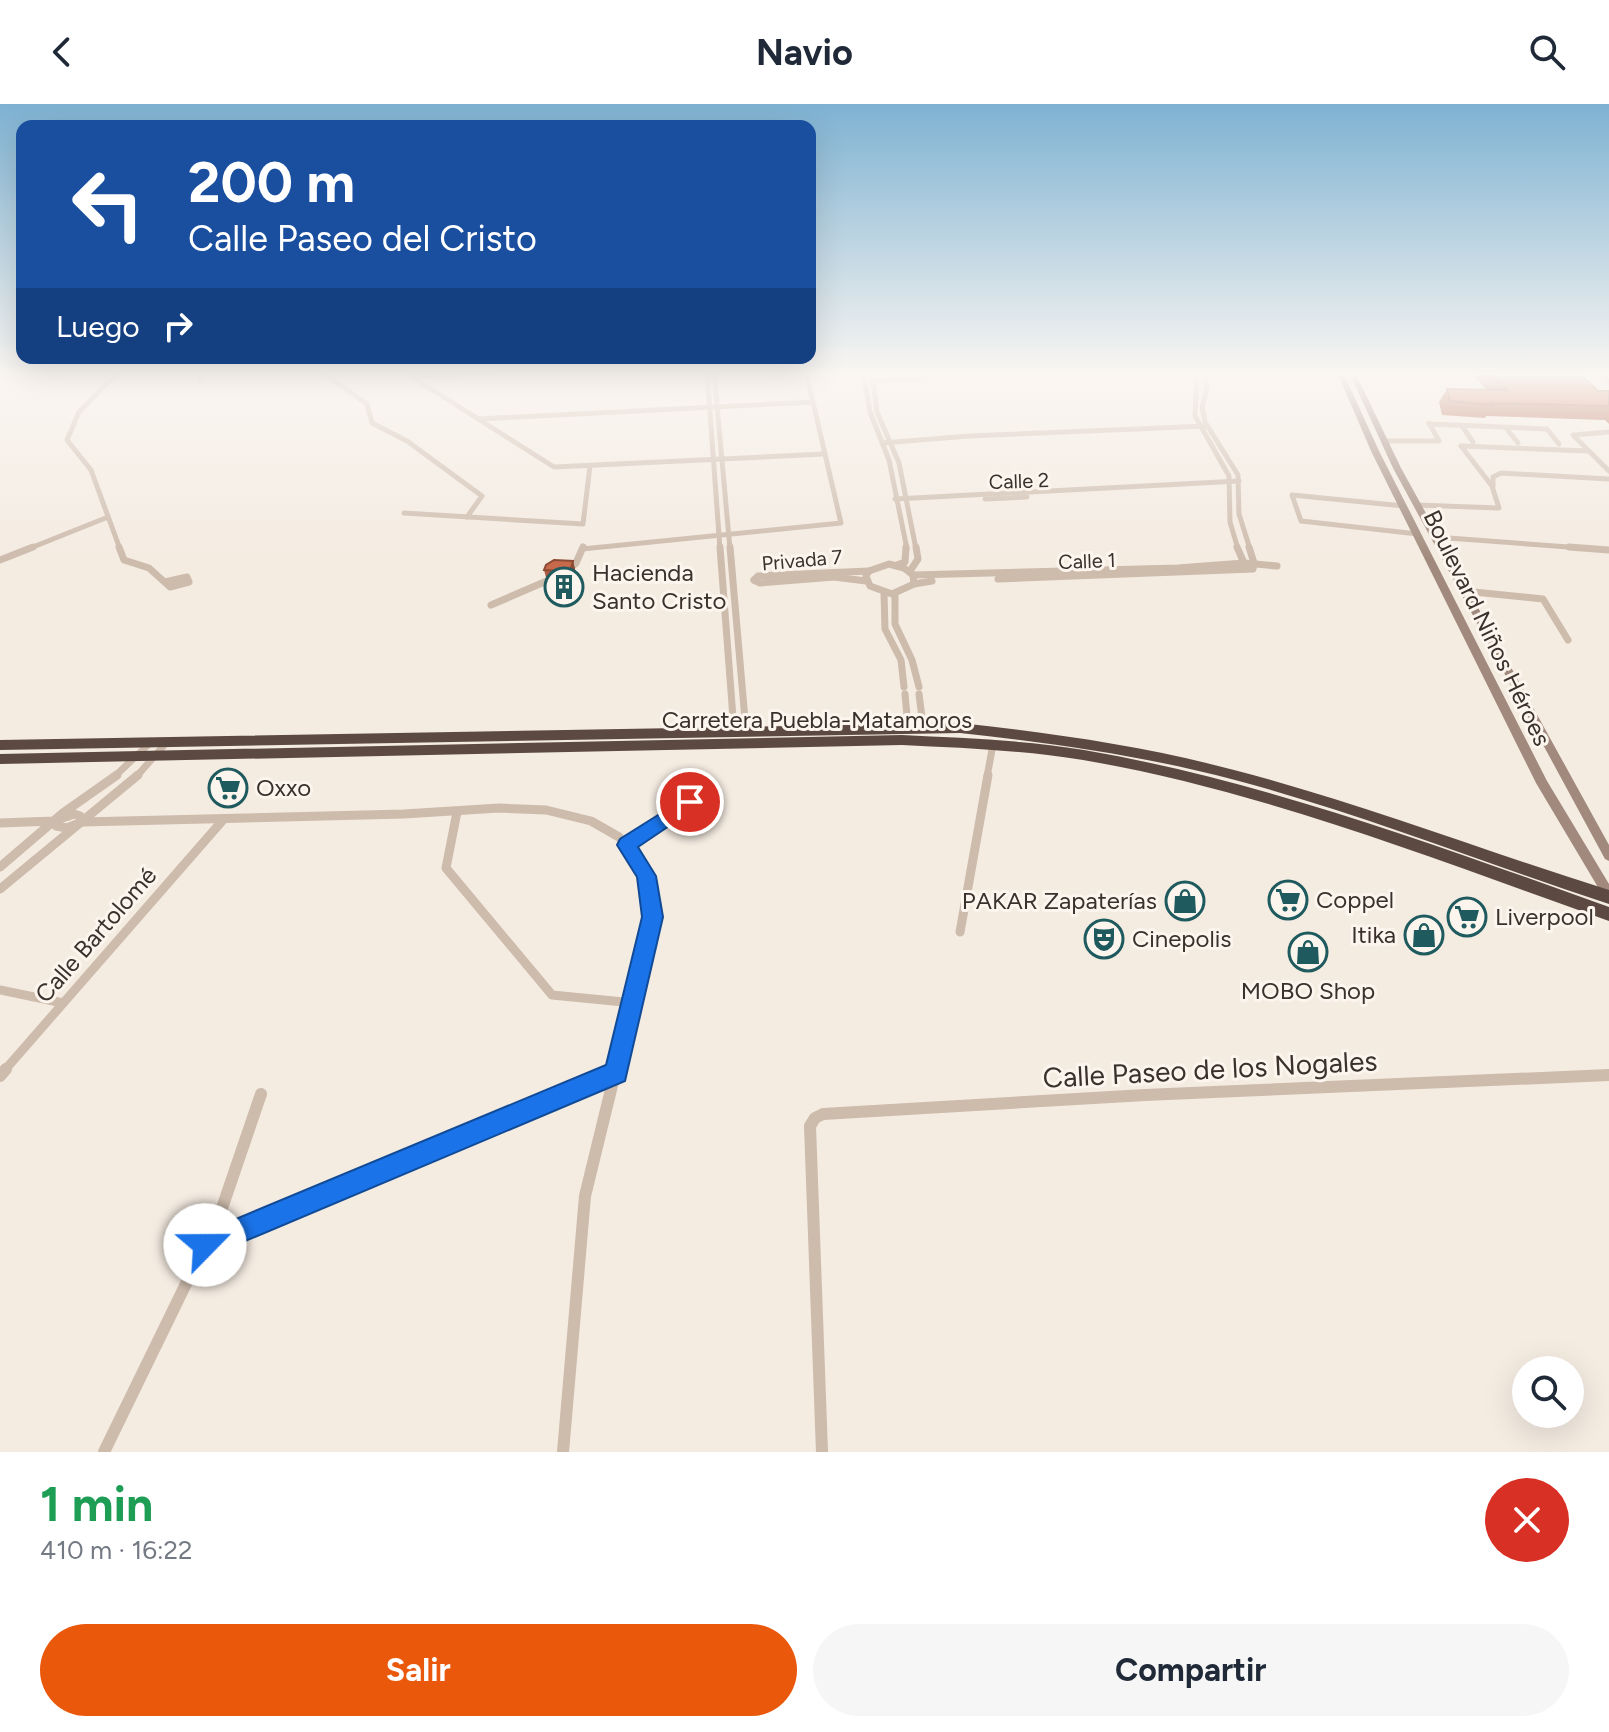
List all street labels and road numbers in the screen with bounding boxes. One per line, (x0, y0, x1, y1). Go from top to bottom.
street label: Calle 2 (988, 468, 1050, 494)
street label: Boulevard Niños Héroes (1418, 505, 1557, 750)
street label: Privada 7 (761, 544, 844, 575)
street label: Calle 1 (1058, 548, 1116, 574)
street label: Carretera Puebla-Matamoros (662, 705, 972, 734)
street label: Calle Bartolomé (29, 861, 162, 1008)
street label: Calle Paseo de los Nogales (1042, 1043, 1378, 1095)

